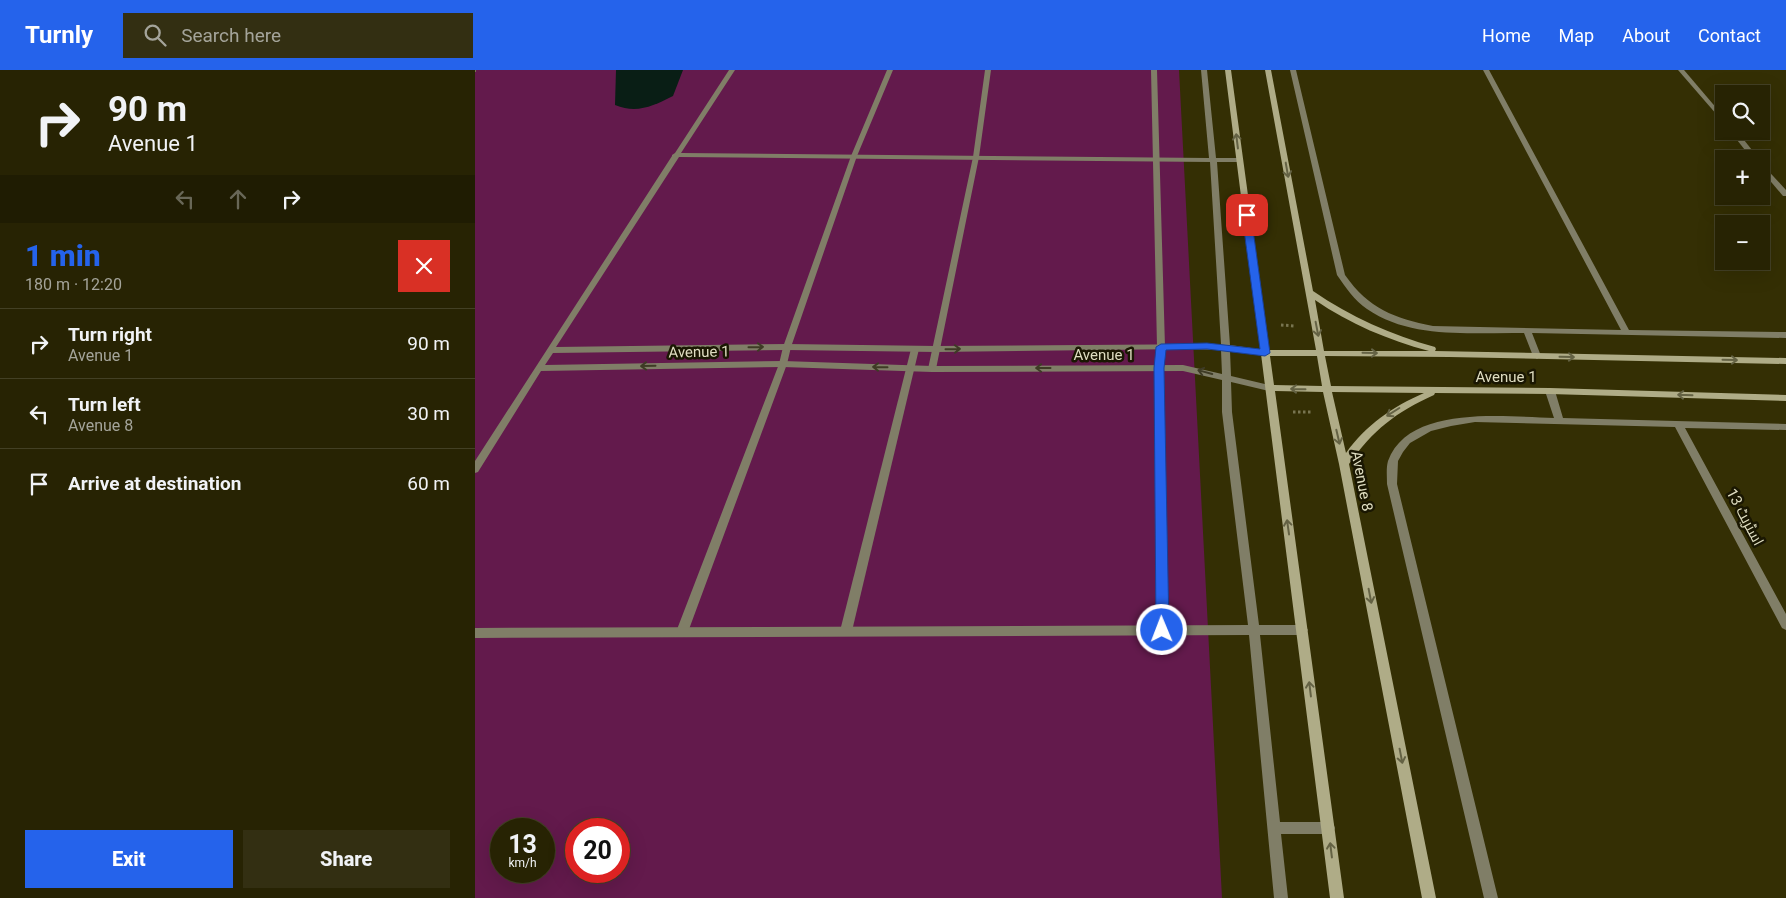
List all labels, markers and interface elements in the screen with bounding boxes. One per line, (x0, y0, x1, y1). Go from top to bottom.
search box (123, 13, 473, 58)
text: Turnly (25, 21, 93, 49)
icon: search (141, 21, 169, 49)
text: Search here (181, 24, 281, 47)
text: Home (1482, 25, 1531, 46)
text: Map (1559, 25, 1594, 46)
text: About (1622, 25, 1670, 46)
text: Contact (1698, 25, 1761, 46)
map controls (1715, 85, 1770, 270)
button: search (1715, 85, 1770, 140)
text: 90 m (108, 89, 187, 130)
icon: right (25, 90, 90, 155)
text: Avenue 1 (108, 131, 198, 156)
one-way arrow (1232, 133, 1242, 149)
button: + (1715, 150, 1770, 205)
one-way arrow (1282, 161, 1292, 177)
icon: left (171, 185, 199, 213)
icon: ahead (224, 185, 252, 213)
icon: right (277, 185, 305, 213)
pin (1226, 194, 1268, 236)
icon: arrive (1233, 201, 1261, 229)
button: − (1715, 215, 1770, 270)
text: 1 min (25, 238, 101, 273)
button: close (398, 240, 450, 292)
text: 180 m · 12:20 (25, 275, 122, 294)
one-way arrow (1312, 321, 1322, 337)
text: Turn right (68, 323, 152, 346)
icon: right (25, 330, 53, 358)
text: 90 m (407, 332, 450, 355)
street label: Avenue 1 (668, 342, 730, 362)
one-way arrow (748, 342, 764, 352)
one-way arrow (945, 344, 961, 354)
text: Avenue 1 (68, 346, 133, 365)
street label: Avenue 1 (1073, 346, 1135, 364)
one-way arrow (1362, 348, 1378, 357)
one-way arrow (1559, 352, 1575, 361)
one-way arrow (1722, 355, 1738, 365)
one-way arrow (640, 361, 656, 371)
one-way arrow (873, 362, 889, 371)
one-way arrow (1035, 363, 1051, 373)
one-way arrow (1197, 367, 1213, 377)
street label: Avenue 1 (1475, 368, 1537, 386)
one-way arrow (1290, 384, 1306, 394)
one-way arrow (1677, 391, 1693, 400)
text: Turn left (68, 393, 141, 416)
icon: left (25, 400, 53, 428)
text: 30 m (407, 402, 450, 425)
one-way arrow (1386, 407, 1400, 417)
text: Avenue 8 (68, 416, 133, 435)
one-way arrow (1334, 428, 1343, 444)
street label: Avenue 8 (1347, 449, 1377, 513)
icon: arrive (25, 470, 53, 498)
text: Arrive at destination (68, 472, 241, 495)
text: 60 m (407, 472, 450, 495)
street label: اسٹریٹ 13 (1722, 485, 1768, 549)
one-way arrow (1283, 520, 1293, 536)
one-way arrow (1365, 588, 1375, 604)
position arrow (1135, 603, 1187, 655)
one-way arrow (1305, 681, 1315, 697)
one-way arrow (1397, 747, 1406, 763)
speed limit sign: 20 (565, 818, 630, 883)
button: Exit (25, 830, 233, 888)
button: Share (243, 830, 450, 888)
text: 13 (508, 830, 537, 859)
one-way arrow (1326, 842, 1336, 858)
text: km/h (508, 856, 537, 870)

